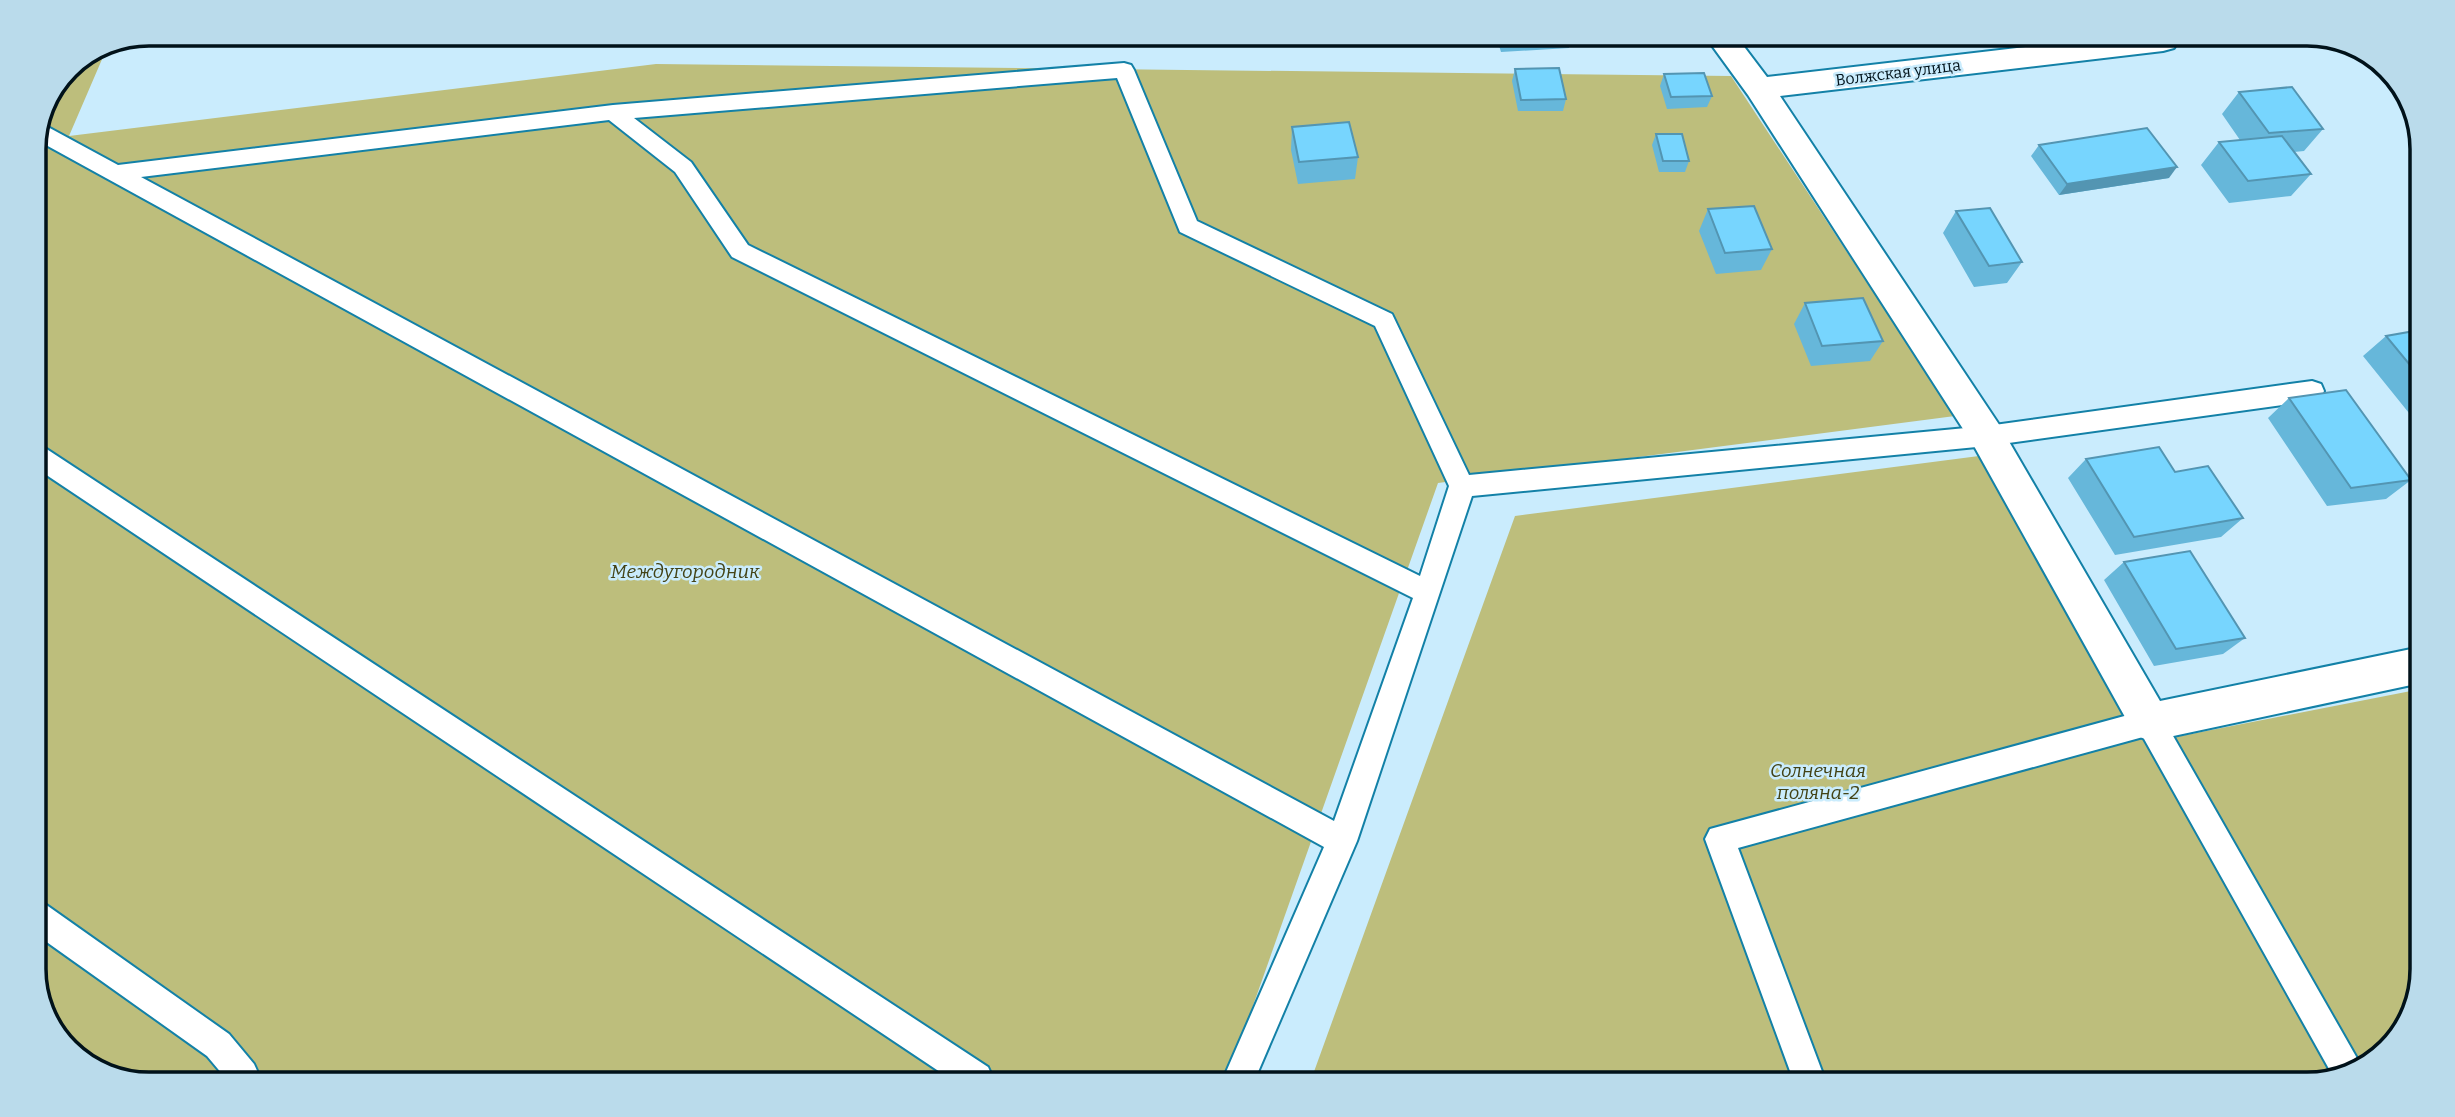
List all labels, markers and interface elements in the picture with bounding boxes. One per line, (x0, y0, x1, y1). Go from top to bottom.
street label: Волжская улица (1834, 55, 1962, 90)
park label: Междугородник (610, 560, 760, 583)
park label: Солнечная поляна-2 (1770, 759, 1866, 804)

